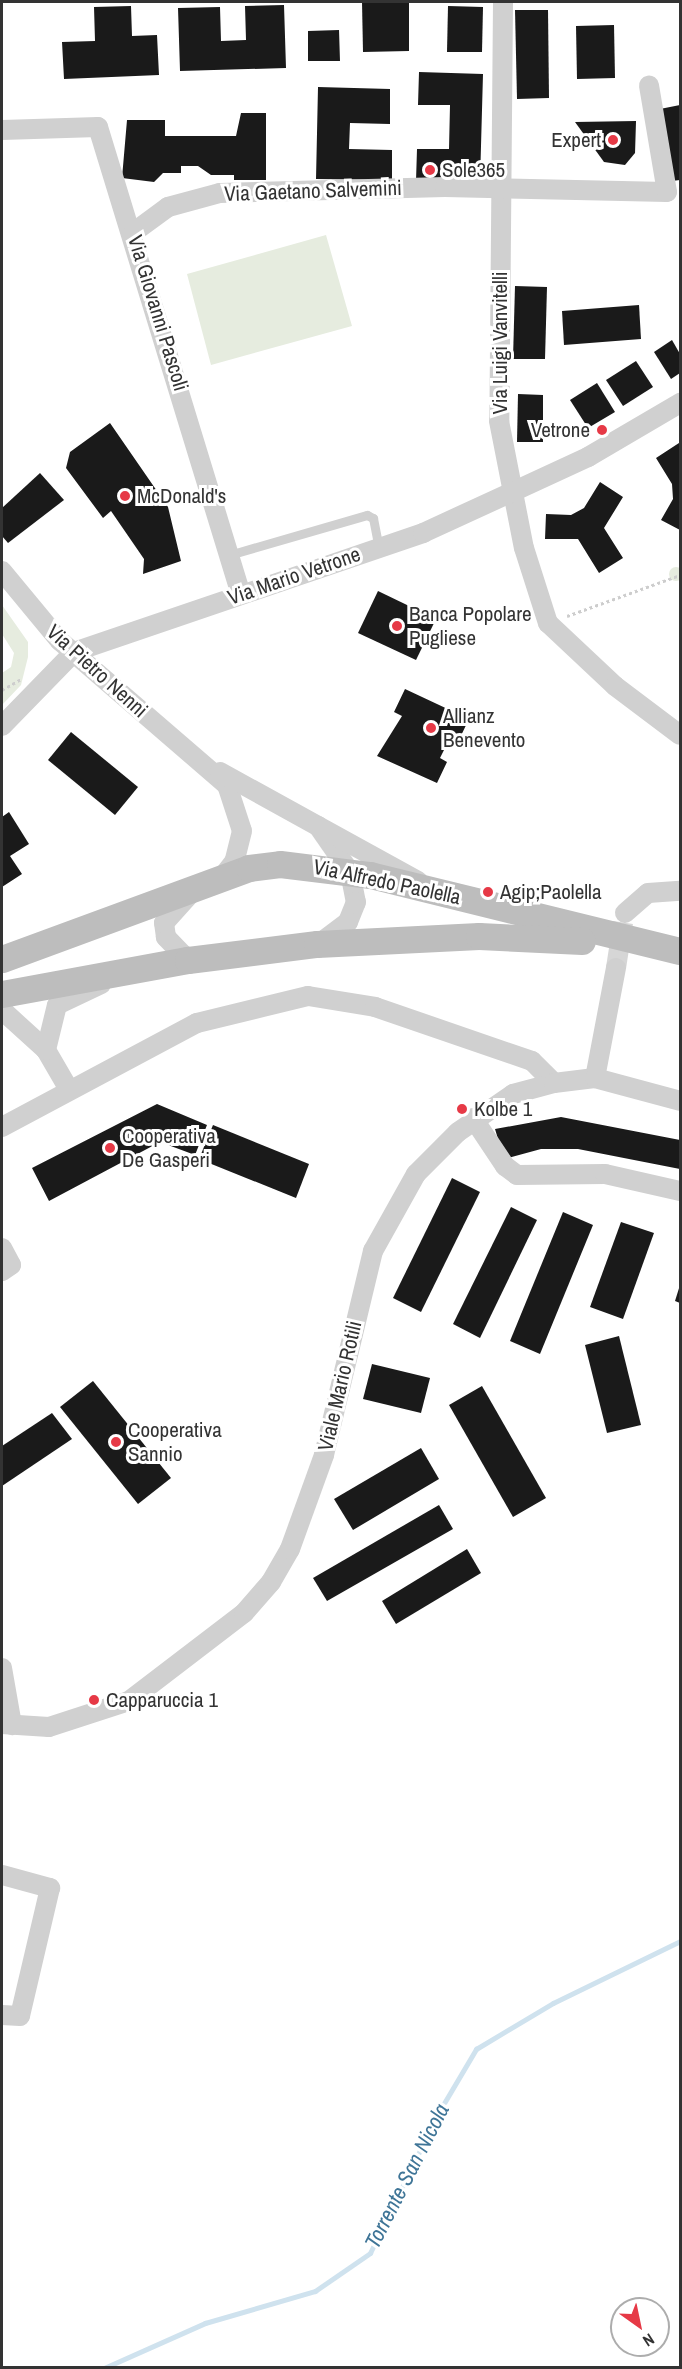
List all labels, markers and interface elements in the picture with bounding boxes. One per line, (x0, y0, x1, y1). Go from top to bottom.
place label: Expert (551, 127, 601, 153)
marker: Expert (606, 133, 620, 147)
place label: Sole365 (442, 157, 505, 183)
marker: Sole365 (423, 163, 437, 177)
street label: Via Gaetano Salvemini (224, 175, 402, 207)
street label: Via Giovanni Pascoli (122, 232, 194, 394)
street label: Via Luigi Vanvitelli (487, 271, 513, 415)
place label: Vetrone (531, 417, 590, 443)
marker: Vetrone (595, 423, 609, 437)
place label: McDonald's (137, 483, 226, 509)
marker: McDonald's (118, 489, 132, 503)
street label: Via Mario Vetrone (224, 542, 364, 610)
place label: Banca Popolare Pugliese (409, 601, 532, 651)
street label: Via Pietro Nenni (41, 619, 153, 723)
marker: Banca Popolare Pugliese (390, 619, 404, 633)
place label: Allianz Benevento (443, 703, 525, 753)
marker: Allianz Benevento (424, 721, 438, 735)
street label: Via Alfredo Paolella (311, 854, 463, 910)
place label: Agip;Paolella (500, 879, 601, 905)
marker: Agip;Paolella (481, 885, 495, 899)
place label: Kolbe 1 (474, 1096, 532, 1122)
marker: Kolbe 1 (455, 1102, 469, 1116)
place label: Cooperativa De Gasperi (122, 1123, 216, 1173)
marker: Cooperativa De Gasperi (103, 1141, 117, 1155)
street label: Viale Mario Rotili (313, 1318, 367, 1454)
place label: Cooperativa Sannio (128, 1417, 222, 1467)
marker: Cooperativa Sannio (109, 1435, 123, 1449)
place label: Capparuccia 1 (106, 1687, 218, 1713)
marker: Capparuccia 1 (87, 1693, 101, 1707)
water label: Torrente San Nicola (359, 2099, 455, 2253)
north arrow (610, 2297, 670, 2357)
text: N (639, 2329, 659, 2352)

